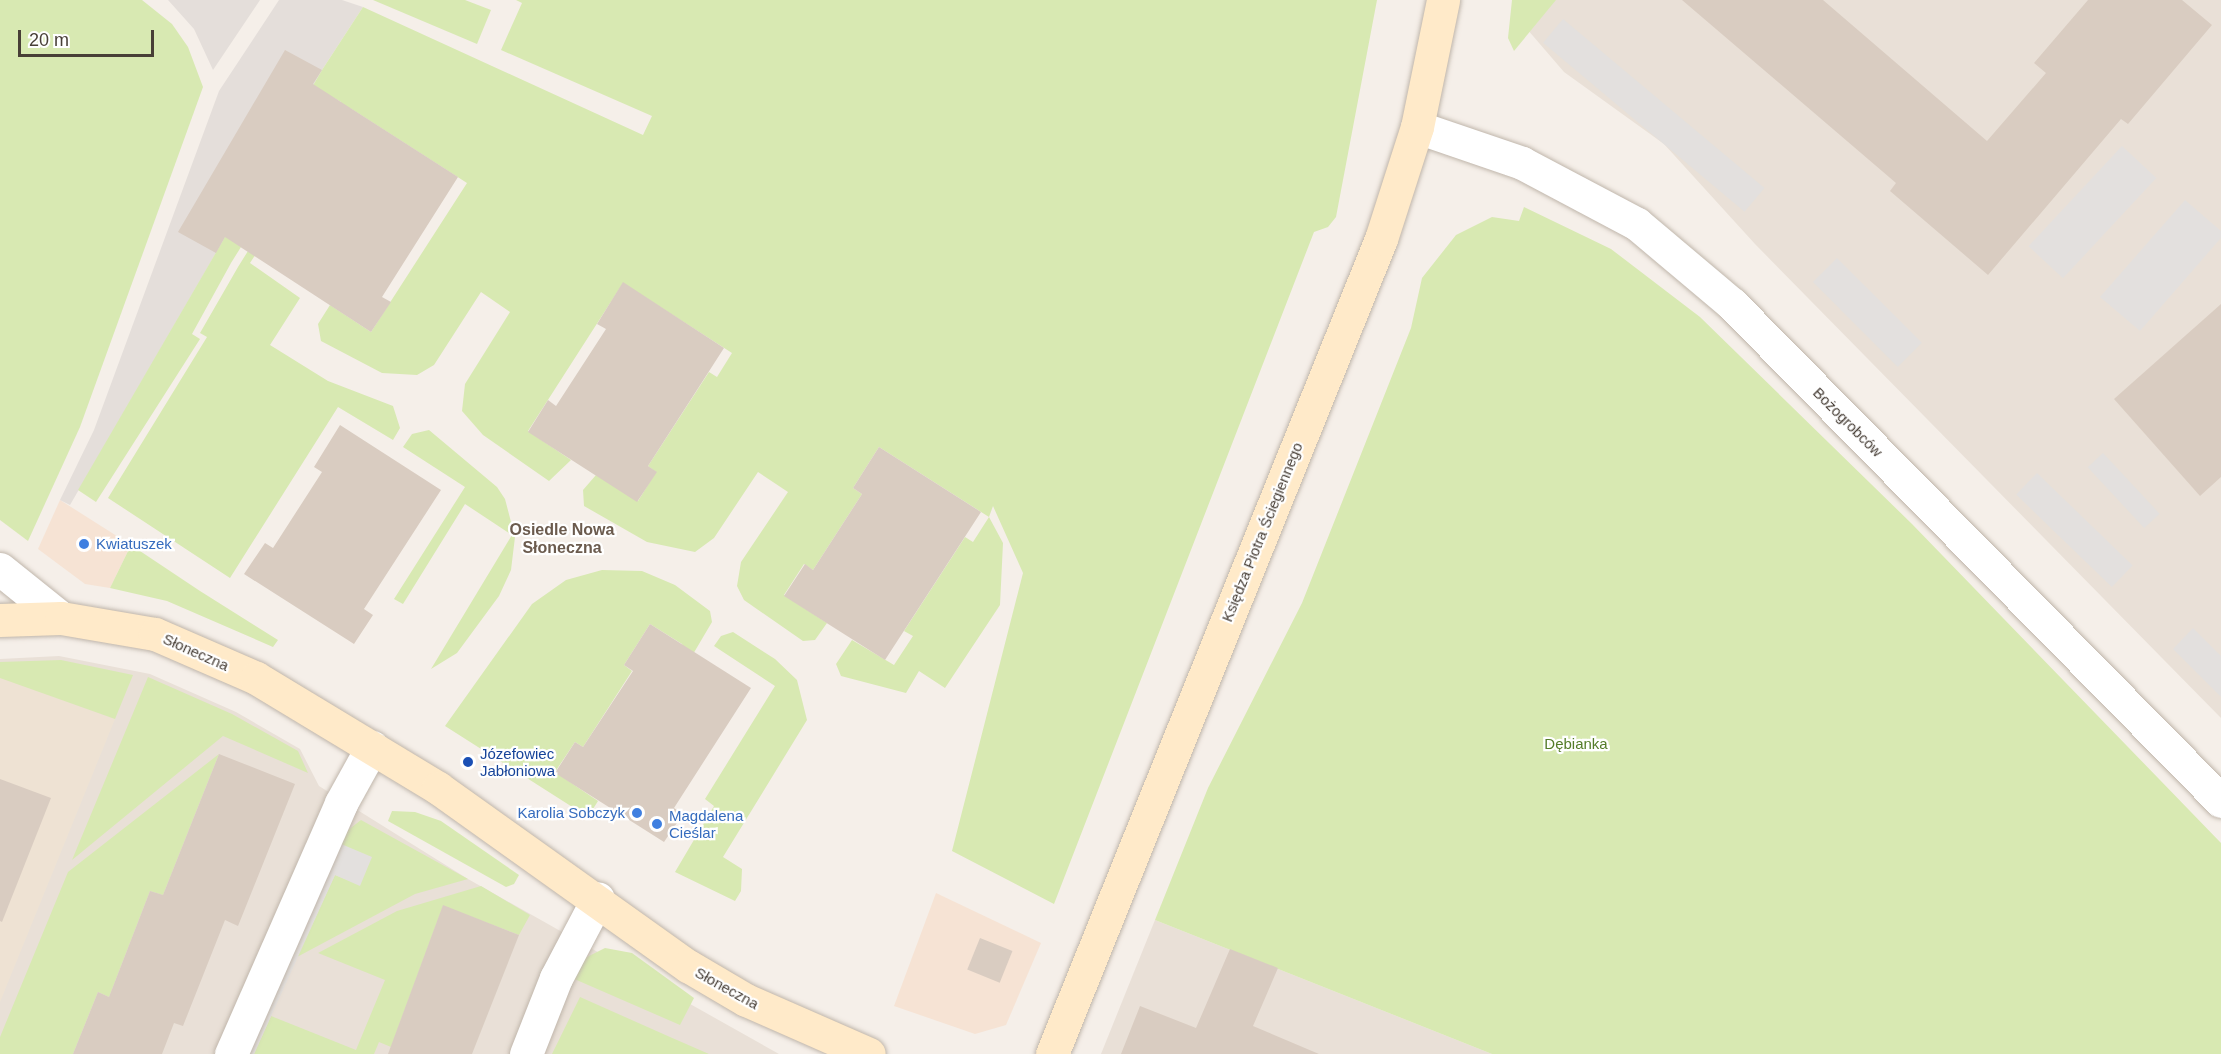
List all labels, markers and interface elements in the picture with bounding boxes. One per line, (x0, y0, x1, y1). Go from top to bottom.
scale bar (21, 18, 158, 56)
text: 20 m (29, 30, 69, 50)
street label: Bożogrobców (1810, 384, 1886, 460)
street label: Księdza Piotra Ściegiennego (1218, 440, 1306, 624)
district label: Osiedle Nowa Słoneczna (510, 520, 614, 558)
place label: Kwiatuszek (96, 535, 172, 553)
marker: Kwiatuszek (77, 537, 91, 551)
street label: Słoneczna (160, 630, 232, 674)
park label: Dębianka (1544, 735, 1608, 753)
place label: Józefowiec Jabłoniowa (480, 744, 555, 779)
marker: Józefowiec Jabłoniowa (461, 755, 475, 769)
place label: Karolia Sobczyk (517, 804, 625, 822)
marker: Karolia Sobczyk (630, 806, 644, 820)
place label: Magdalena Cieślar (669, 806, 743, 841)
marker: Magdalena Cieślar (650, 817, 664, 831)
street label: Słoneczna (692, 963, 762, 1013)

